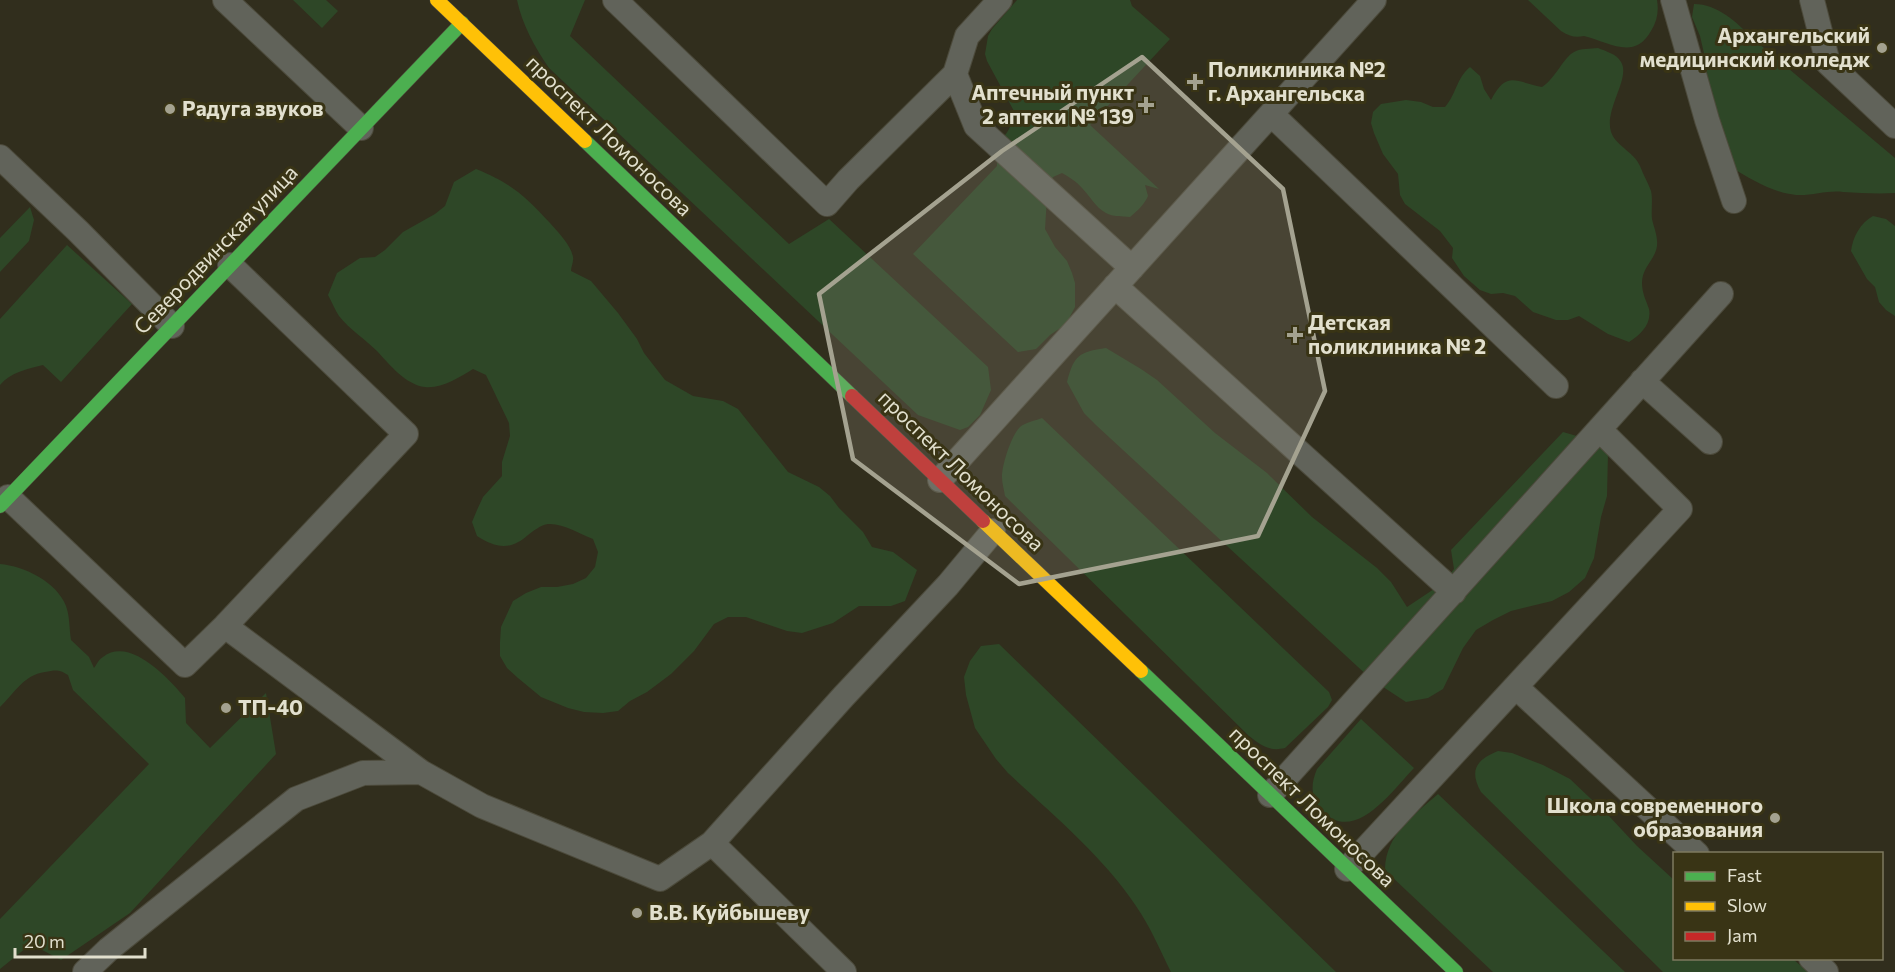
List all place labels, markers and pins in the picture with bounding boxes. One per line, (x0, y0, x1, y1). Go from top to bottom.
place label: Архангельский медицинский колледж (1640, 22, 1870, 71)
marker: Архангельский медицинский колледж (1875, 41, 1889, 55)
place label: Поликлиника №2 г. Архангельска (1208, 56, 1386, 105)
marker: Поликлиника №2 г. Архангельска (1186, 73, 1204, 91)
place label: Аптечный пункт 2 аптеки № 139 (971, 79, 1134, 128)
place label: Радуга звуков (182, 95, 324, 120)
marker: Аптечный пункт 2 аптеки № 139 (1139, 98, 1153, 112)
marker: Радуга звуков (163, 102, 177, 116)
place label: Детская поликлиника № 2 (1308, 309, 1486, 358)
marker: Детская поликлиника № 2 (1286, 326, 1304, 344)
place label: ТП-40 (238, 694, 303, 719)
marker: ТП-40 (219, 701, 233, 715)
place label: Школа современного образования (1547, 792, 1763, 841)
marker: Школа современного образования (1768, 811, 1782, 825)
place label: В.В. Куйбышеву (649, 899, 811, 924)
marker: В.В. Куйбышеву (630, 906, 644, 920)

